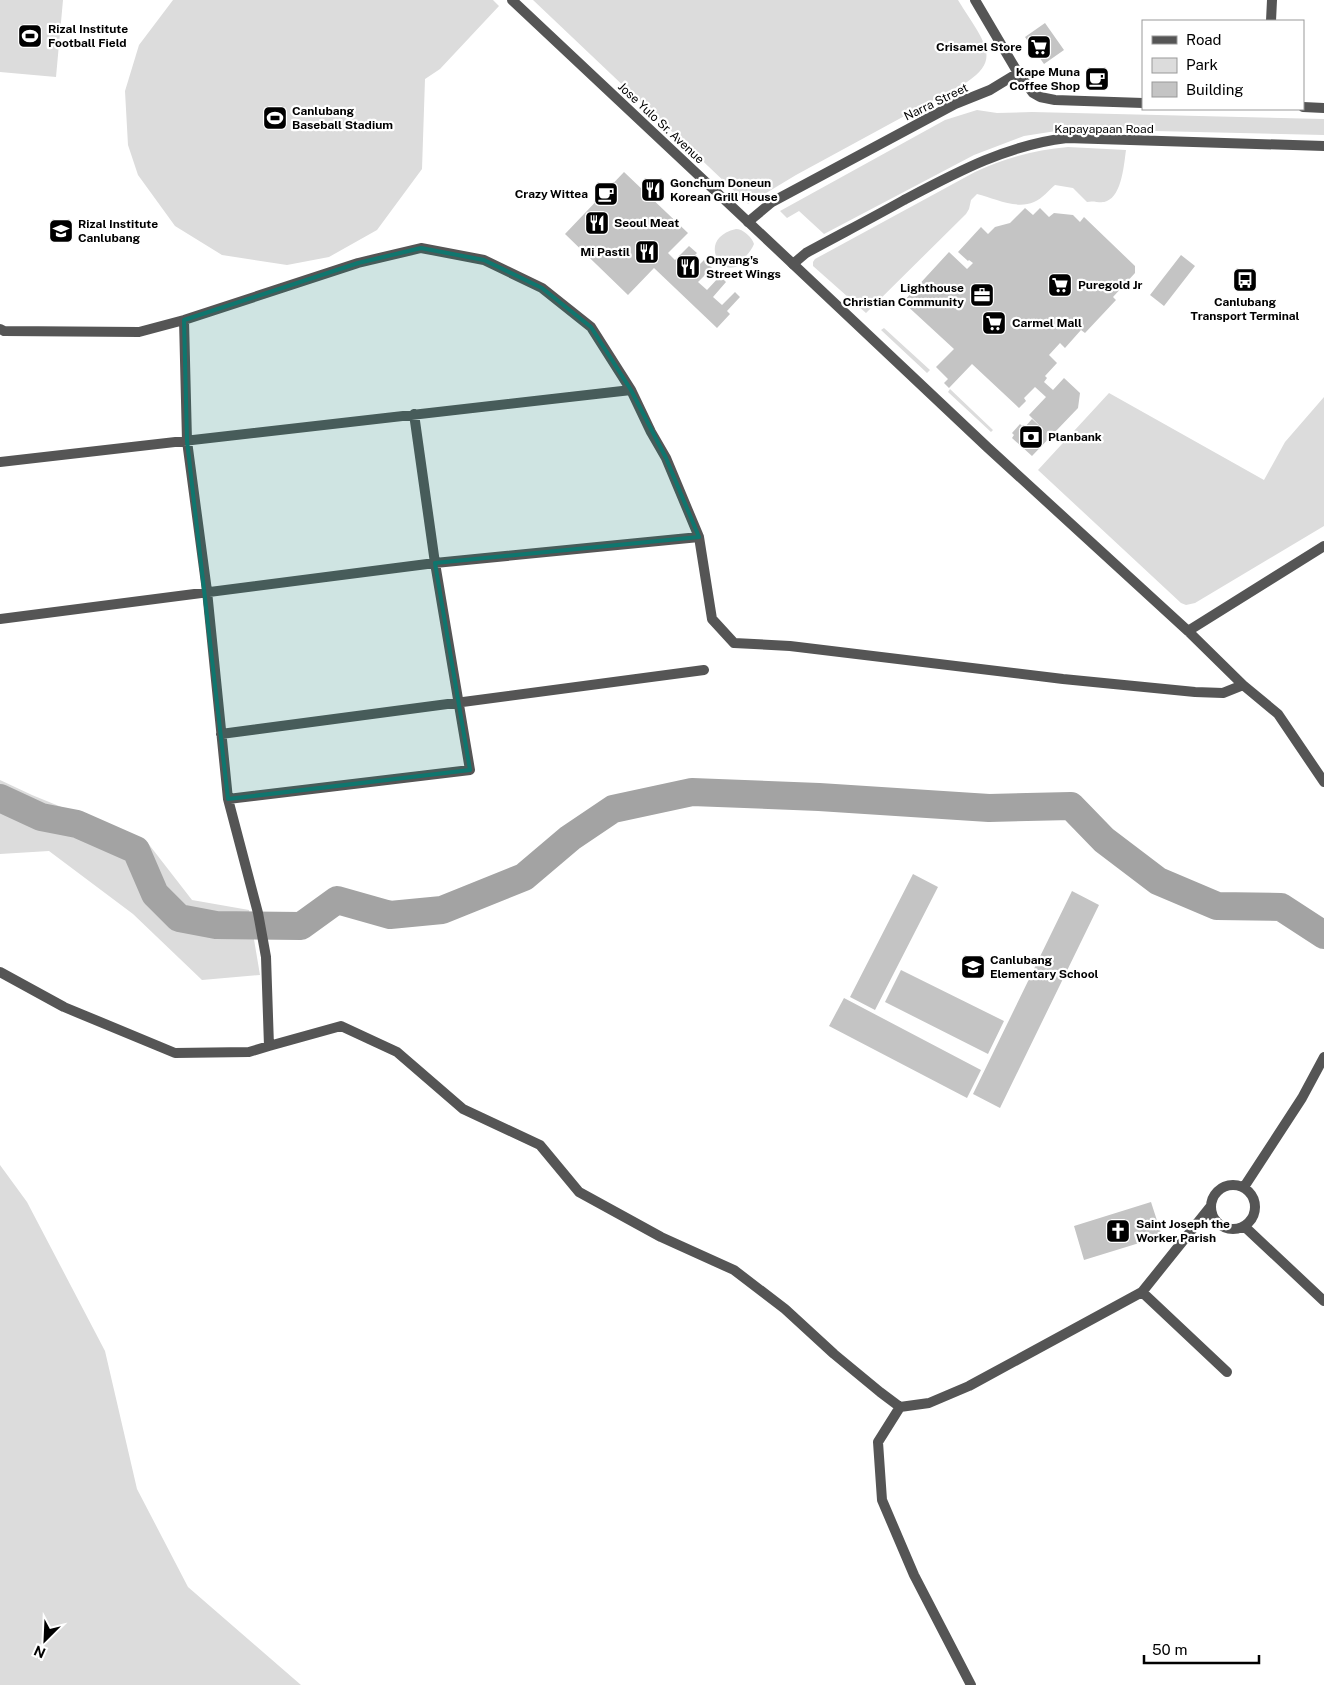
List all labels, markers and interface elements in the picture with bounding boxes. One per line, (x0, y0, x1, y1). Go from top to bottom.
legend (1142, 20, 1304, 110)
place label: Rizal Institute Football Field (48, 22, 128, 50)
sports icon: Rizal Institute Football Field (17, 23, 43, 49)
text: Road (1186, 31, 1222, 48)
supermarket icon: Crisamel Store (1026, 34, 1052, 60)
place label: Crisamel Store (936, 40, 1022, 54)
text: Park (1186, 56, 1218, 73)
place label: Kape Muna Coffee Shop (1009, 65, 1080, 93)
cafe icon: Kape Muna Coffee Shop (1084, 66, 1110, 92)
street label: Jose Yulo Sr. Avenue (615, 80, 707, 167)
street label: Narra Street (902, 80, 971, 124)
text: Building (1186, 81, 1244, 98)
place label: Canlubang Baseball Stadium (292, 104, 393, 132)
sports icon: Canlubang Baseball Stadium (262, 105, 288, 131)
street label: Kapayapaan Road (1054, 122, 1154, 136)
place label: Gonchum Doneun Korean Grill House (670, 176, 778, 204)
restaurant icon: Gonchum Doneun Korean Grill House (640, 177, 666, 203)
cafe icon: Crazy Wittea (593, 181, 619, 207)
place label: Crazy Wittea (515, 187, 588, 201)
restaurant icon: Seoul Meat (584, 210, 610, 236)
place label: Seoul Meat (614, 216, 679, 230)
place label: Rizal Institute Canlubang (78, 217, 158, 245)
school or university icon: Rizal Institute Canlubang (48, 218, 74, 244)
restaurant icon: Mi Pastil (634, 239, 660, 265)
place label: Mi Pastil (580, 245, 630, 259)
place label: Onyang's Street Wings (706, 253, 781, 281)
restaurant icon: Onyang's Street Wings (675, 254, 701, 280)
bus stop icon: Canlubang Transport Terminal (1232, 267, 1258, 293)
supermarket icon: Puregold Jr (1047, 272, 1073, 298)
place label: Puregold Jr (1078, 278, 1142, 292)
place label: Lighthouse Christian Community (843, 281, 964, 309)
office icon: Lighthouse Christian Community (969, 282, 995, 308)
place label: Canlubang Transport Terminal (1190, 295, 1300, 323)
supermarket icon: Carmel Mall (981, 310, 1007, 336)
place label: Carmel Mall (1012, 316, 1082, 330)
bank icon: Planbank (1018, 424, 1044, 450)
place label: Planbank (1048, 430, 1102, 444)
place label: Canlubang Elementary School (990, 953, 1099, 981)
school or university icon: Canlubang Elementary School (960, 954, 986, 980)
place label: Saint Joseph the Worker Parish (1136, 1217, 1230, 1245)
church icon: Saint Joseph the Worker Parish (1105, 1218, 1131, 1244)
north arrow (20, 1615, 70, 1665)
scale bar (1144, 1632, 1259, 1664)
text: 50 m (1152, 1641, 1187, 1658)
text: N (31, 1642, 48, 1661)

